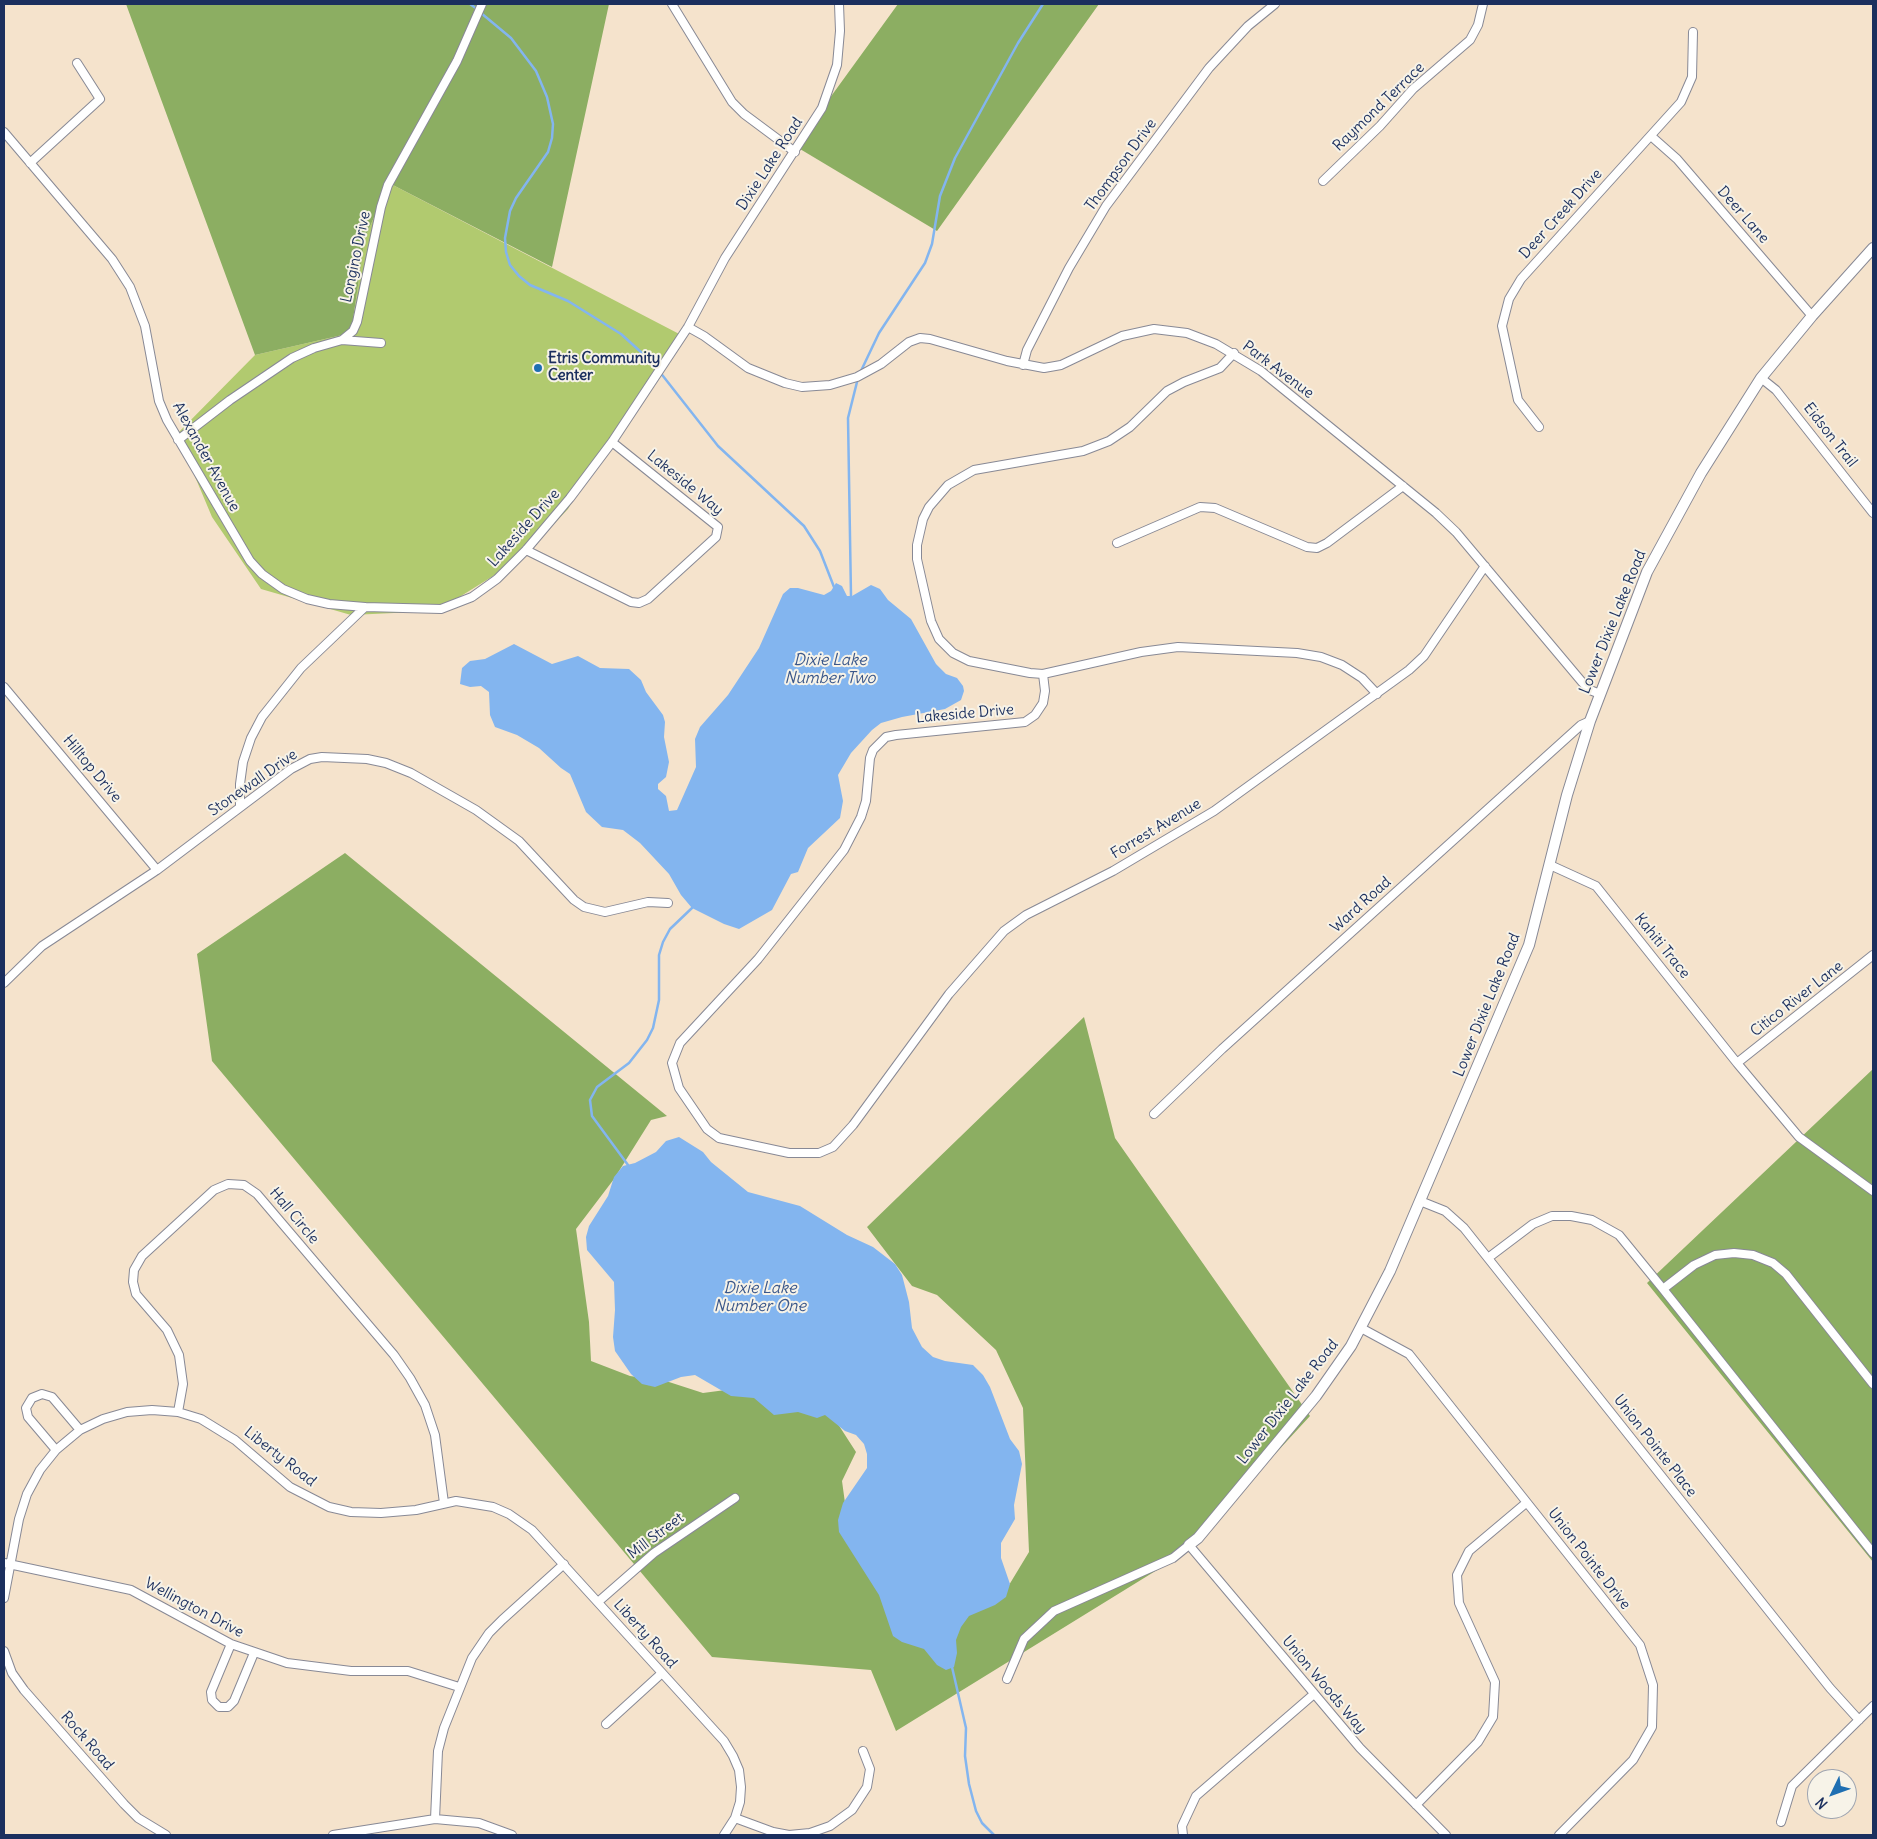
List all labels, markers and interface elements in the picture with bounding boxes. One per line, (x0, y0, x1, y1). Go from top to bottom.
street label: Raymond Terrace (1330, 59, 1428, 155)
street label: Dixie Lake Road (733, 114, 807, 214)
street label: Thompson Drive (1082, 115, 1160, 215)
street label: Deer Creek Drive (1516, 165, 1606, 263)
street label: Deer Lane (1713, 183, 1773, 247)
street label: Longino Drive (338, 210, 374, 304)
street label: Park Avenue (1239, 337, 1317, 403)
place label: Etris Community Center (548, 350, 660, 385)
marker: Etris Community Center (532, 362, 544, 374)
street label: Alexander Avenue (168, 399, 244, 515)
street label: Eidson Trail (1799, 399, 1861, 471)
street label: Lakeside Way (643, 447, 727, 519)
street label: Lakeside Drive (484, 485, 564, 571)
street label: Lower Dixie Lake Road (1576, 548, 1650, 696)
water label: Dixie Lake Number Two (784, 650, 876, 688)
street label: Lakeside Drive (915, 701, 1015, 727)
street label: Hilltop Drive (59, 732, 125, 806)
street label: Stonewall Drive (205, 746, 301, 820)
street label: Forrest Avenue (1108, 795, 1204, 863)
street label: Ward Road (1327, 873, 1395, 937)
street label: Kahiti Trace (1630, 910, 1694, 982)
street label: Lower Dixie Lake Road (1450, 931, 1524, 1079)
street label: Citico River Lane (1747, 957, 1847, 1041)
street label: Hall Circle (265, 1184, 323, 1248)
water label: Dixie Lake Number One (714, 1278, 806, 1316)
street label: Lower Dixie Lake Road (1234, 1336, 1342, 1468)
street label: Union Pointe Place (1610, 1391, 1700, 1501)
street label: Liberty Road (240, 1423, 320, 1491)
street label: Union Pointe Drive (1544, 1505, 1634, 1613)
street label: Mill Street (624, 1509, 688, 1563)
street label: Wellington Drive (141, 1574, 247, 1642)
street label: Liberty Road (609, 1596, 681, 1672)
street label: Union Woods Way (1278, 1632, 1370, 1738)
street label: Rock Road (57, 1708, 117, 1774)
north arrow (1807, 1769, 1857, 1819)
text: N (1812, 1794, 1832, 1813)

